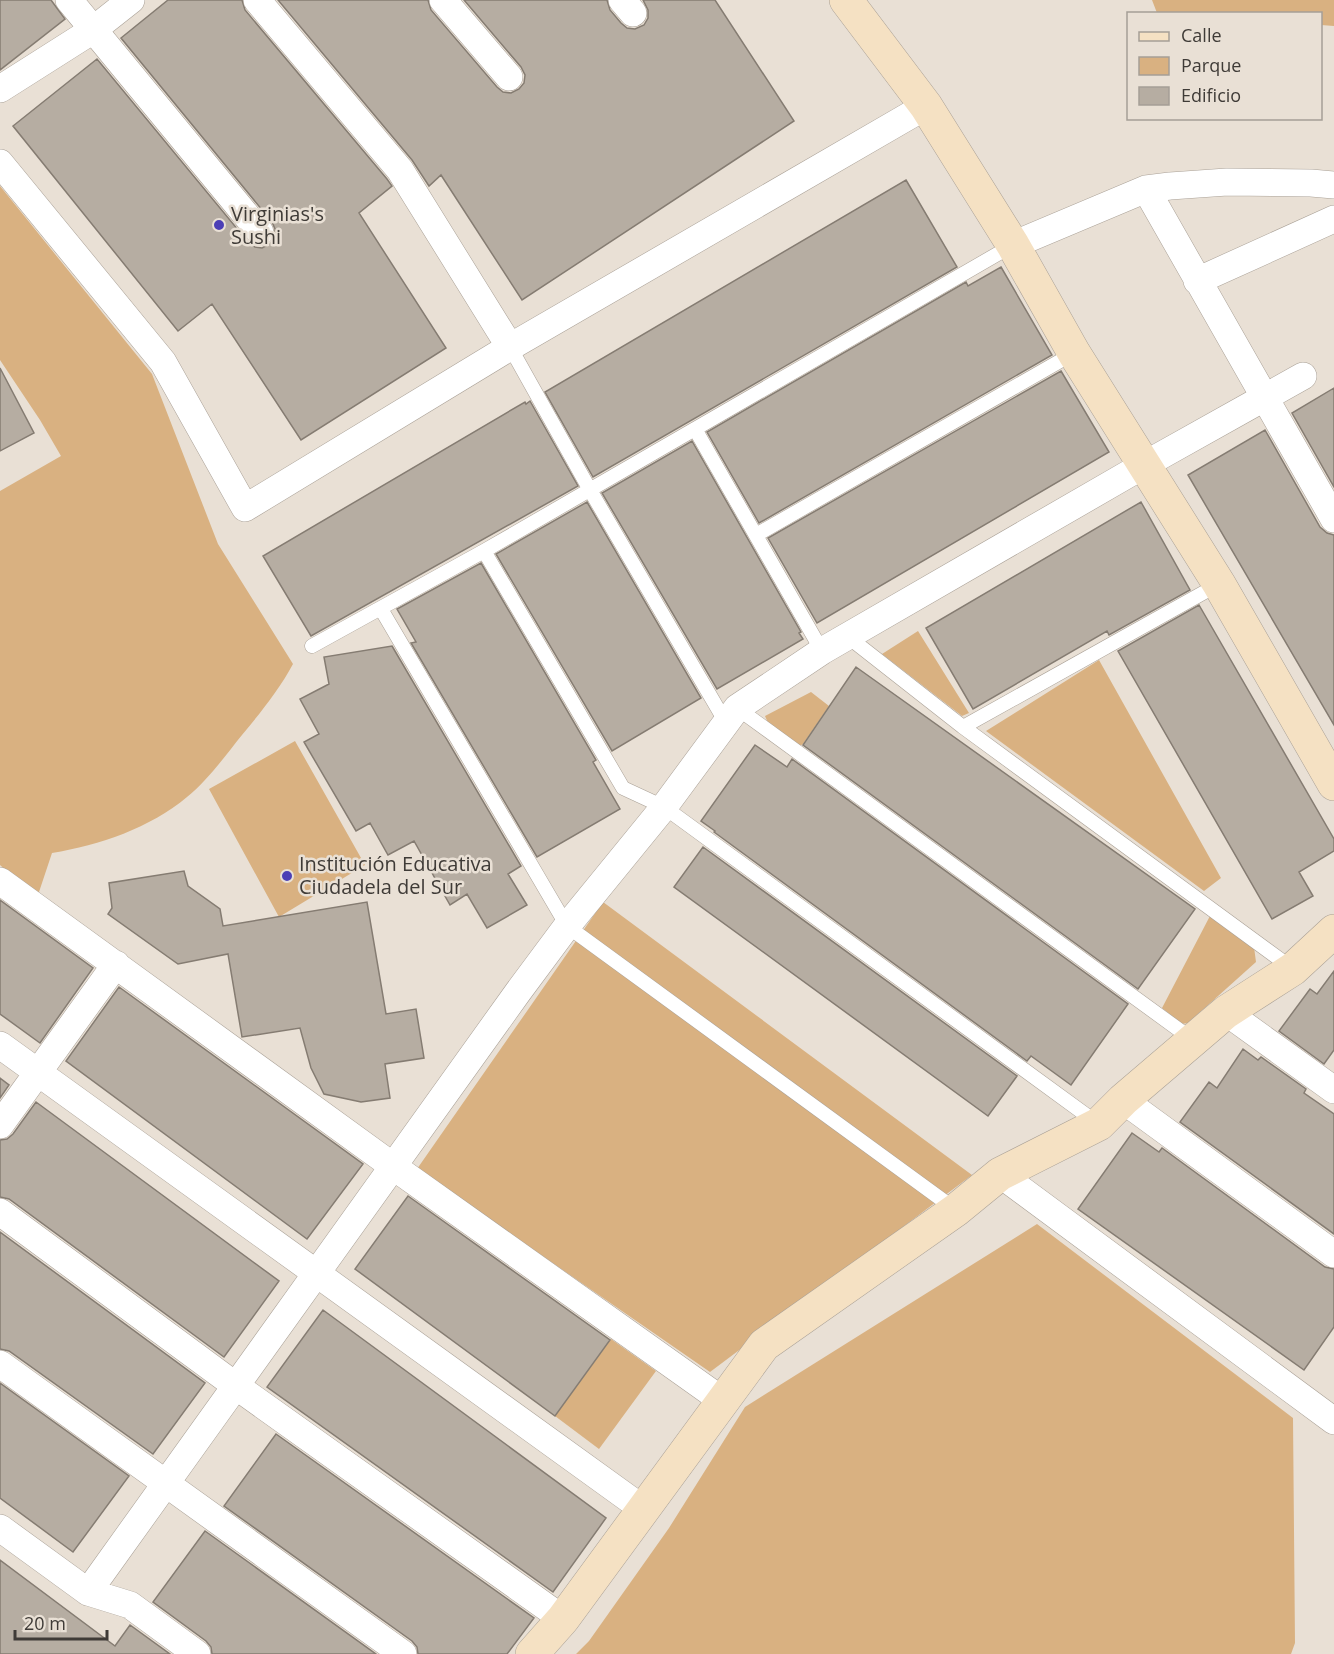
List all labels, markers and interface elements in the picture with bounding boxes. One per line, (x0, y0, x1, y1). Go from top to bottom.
legend (1127, 12, 1322, 120)
text: Calle (1181, 23, 1222, 47)
text: Parque (1181, 53, 1241, 77)
text: Edificio (1181, 83, 1241, 107)
place label: Virginias's Sushi (231, 200, 324, 250)
marker: Virginias's Sushi (212, 218, 226, 232)
place label: Institución Educativa Ciudadela del Sur (299, 850, 492, 900)
marker: Institución Educativa Ciudadela del Sur (280, 869, 294, 883)
scale bar (15, 1603, 106, 1641)
text: 20 m (24, 1611, 66, 1635)

